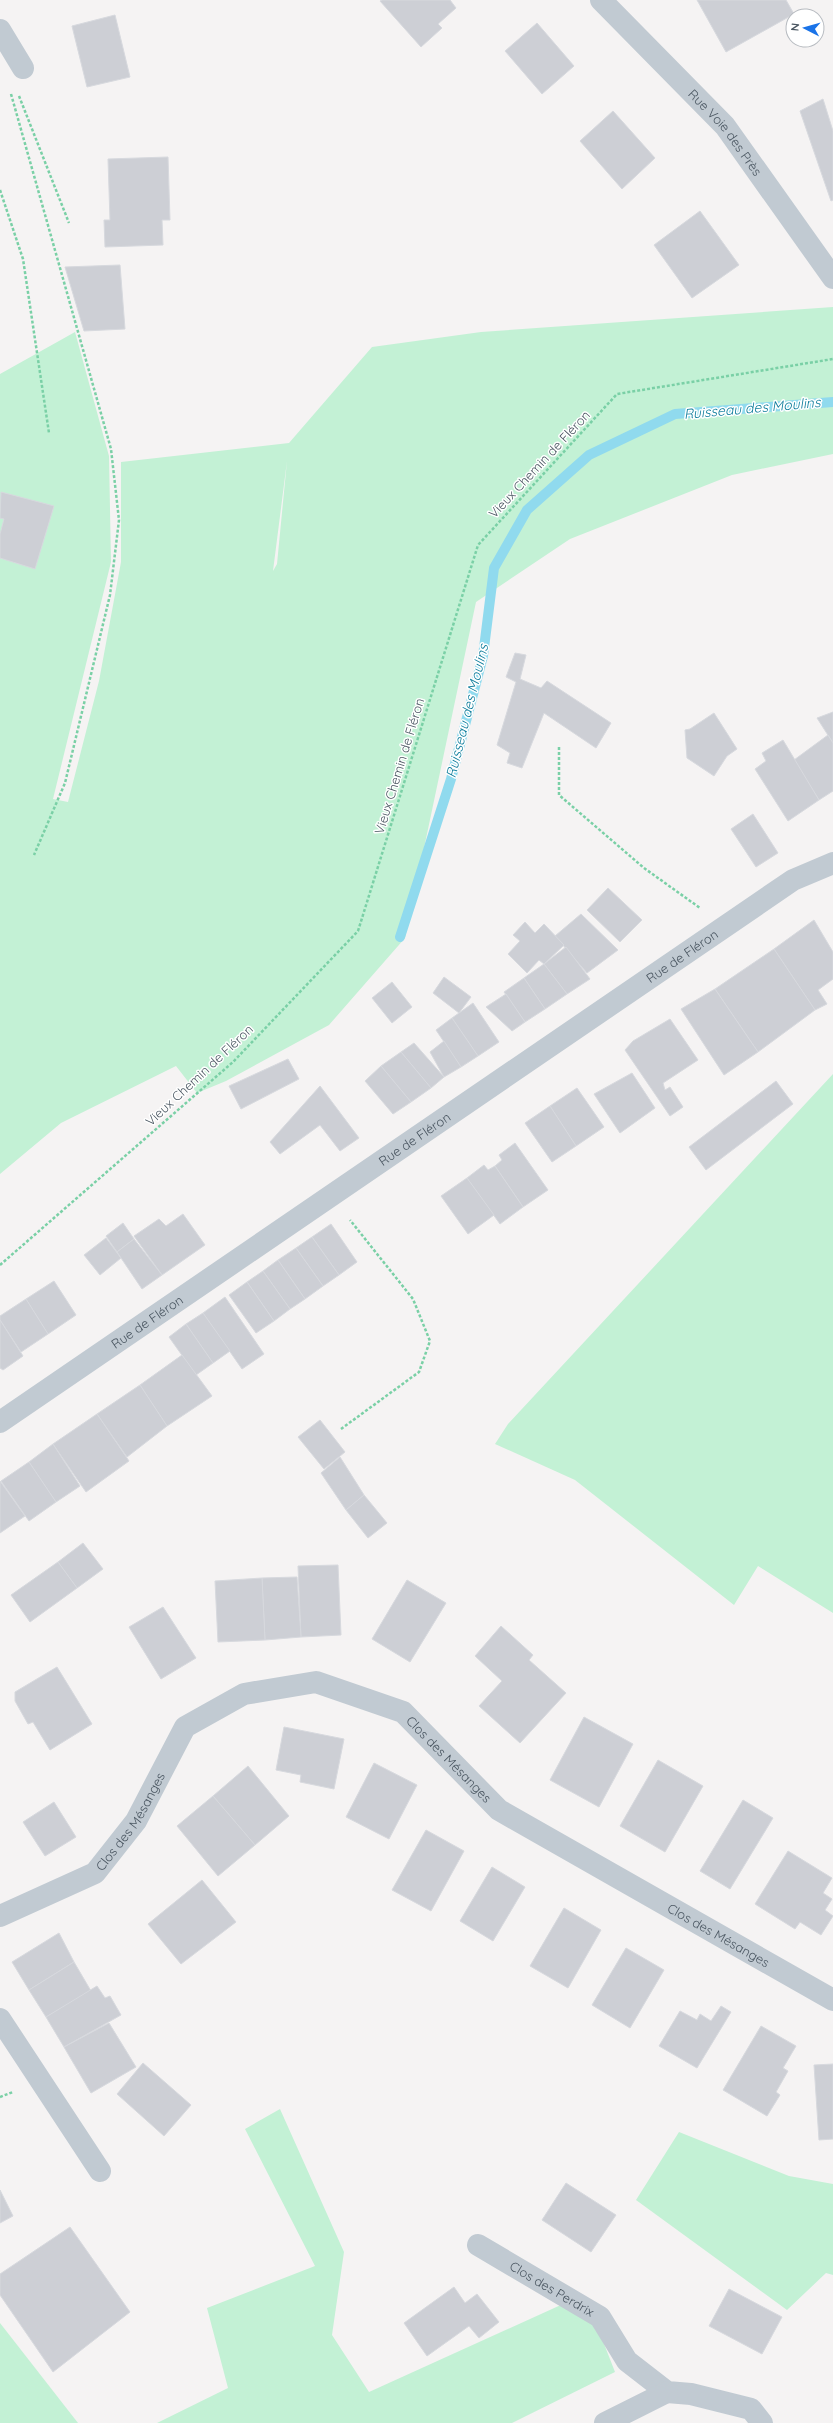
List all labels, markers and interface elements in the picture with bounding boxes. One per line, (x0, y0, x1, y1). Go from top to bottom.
north arrow (785, 8, 825, 48)
text: N (788, 22, 802, 32)
street label: Rue Voie des Près (685, 86, 766, 179)
water label: Ruisseau des Moulins (683, 393, 822, 423)
street label: Vieux Chemin de Fléron (485, 407, 593, 521)
water label: Ruisseau des Moulins (442, 641, 493, 780)
street label: Vieux Chemin de Fléron (371, 696, 427, 836)
street label: Rue de Fléron (643, 926, 721, 986)
street label: Vieux Chemin de Fléron (142, 1021, 256, 1129)
street label: Rue de Fléron (375, 1109, 453, 1169)
street label: Rue de Fléron (108, 1291, 186, 1352)
street label: Clos des Mésanges (403, 1712, 495, 1806)
street label: Clos des Mésanges (92, 1769, 168, 1874)
street label: Clos des Mésanges (665, 1900, 773, 1970)
street label: Clos des Perdrix (507, 2258, 597, 2320)

